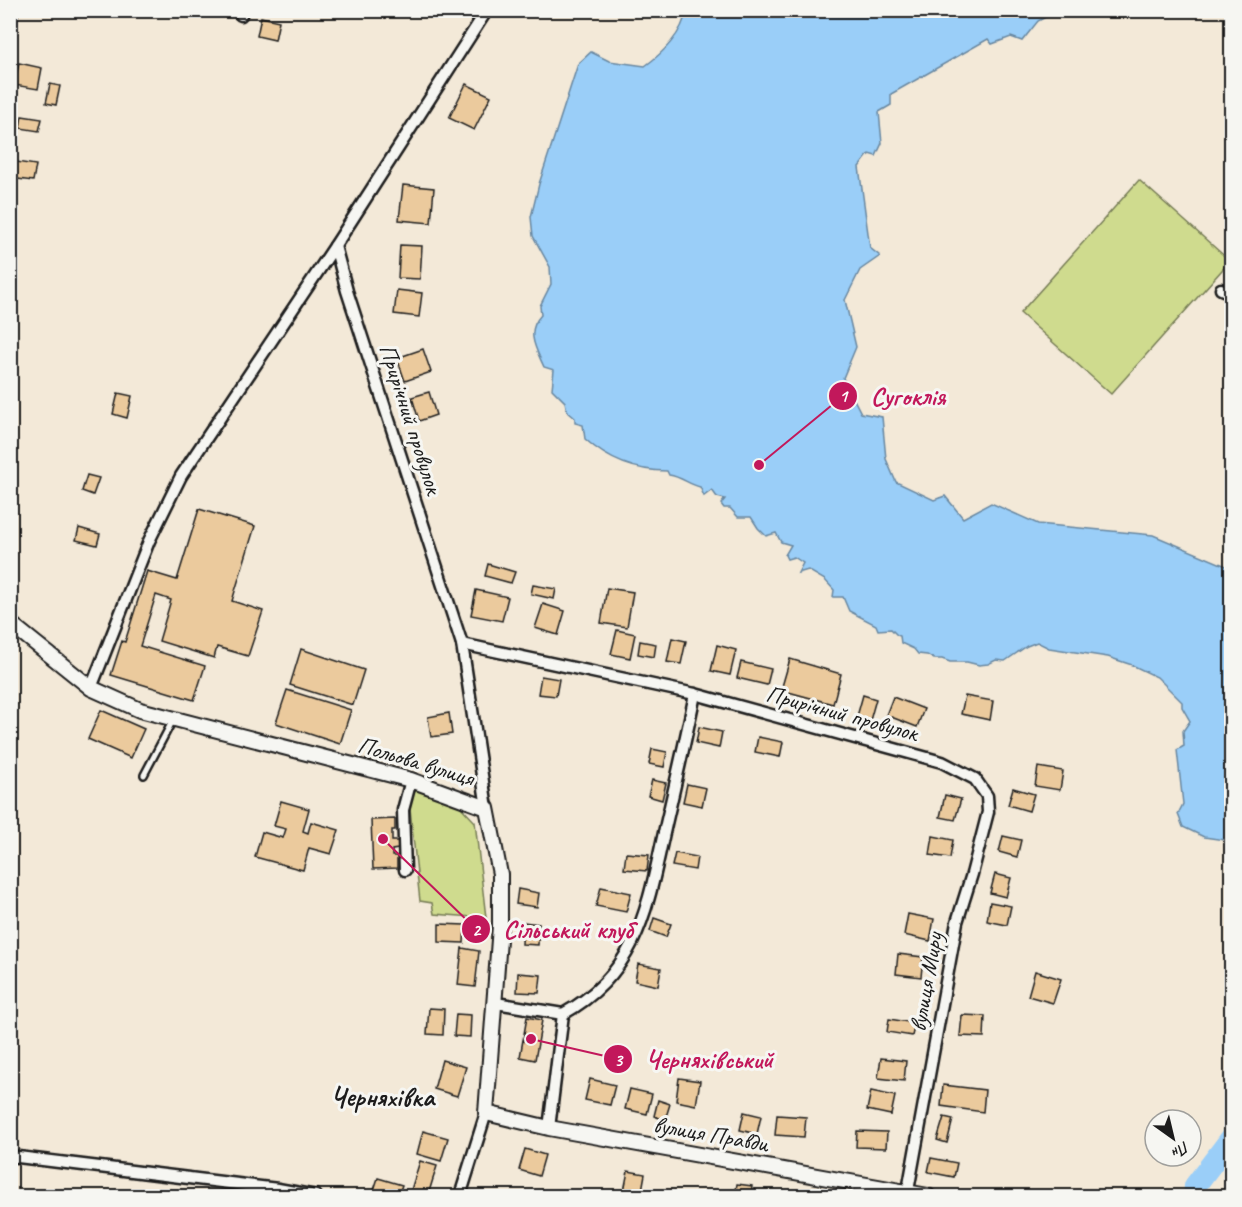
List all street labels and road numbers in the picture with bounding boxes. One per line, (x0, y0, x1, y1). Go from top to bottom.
street label: Прирічний провулок (373, 340, 450, 500)
street label: Прирічний провулок (763, 678, 923, 748)
street label: Польова вулиця (354, 729, 479, 793)
street label: вулиця Миру (903, 928, 950, 1034)
street label: вулиця Правди (651, 1109, 772, 1159)

